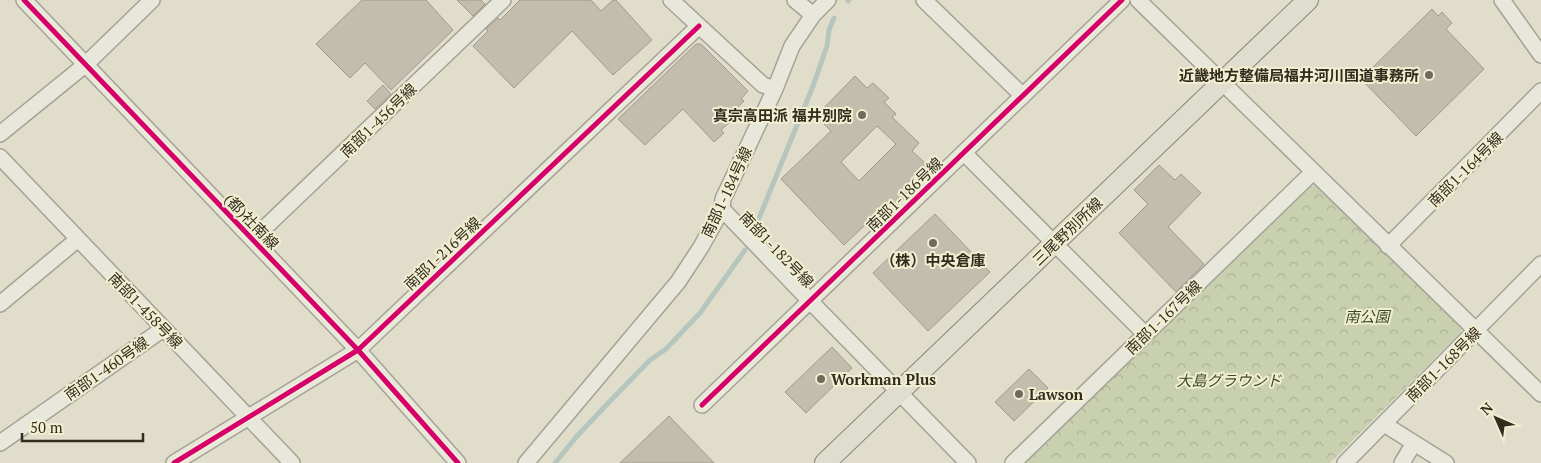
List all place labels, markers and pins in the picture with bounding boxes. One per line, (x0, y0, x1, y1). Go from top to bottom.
place label: 近畿地方整備局福井河川国道事務所 (1179, 65, 1419, 85)
marker: 近畿地方整備局福井河川国道事務所 (1423, 69, 1435, 81)
place label: 真宗高田派 福井別院 (713, 105, 852, 125)
marker: 真宗高田派 福井別院 (856, 109, 868, 121)
marker: （株）中央倉庫 (927, 237, 939, 249)
place label: （株）中央倉庫 (880, 250, 986, 270)
place label: Workman Plus (831, 369, 936, 389)
marker: Workman Plus (815, 373, 827, 385)
place label: Lawson (1029, 384, 1084, 404)
marker: Lawson (1013, 388, 1025, 400)

